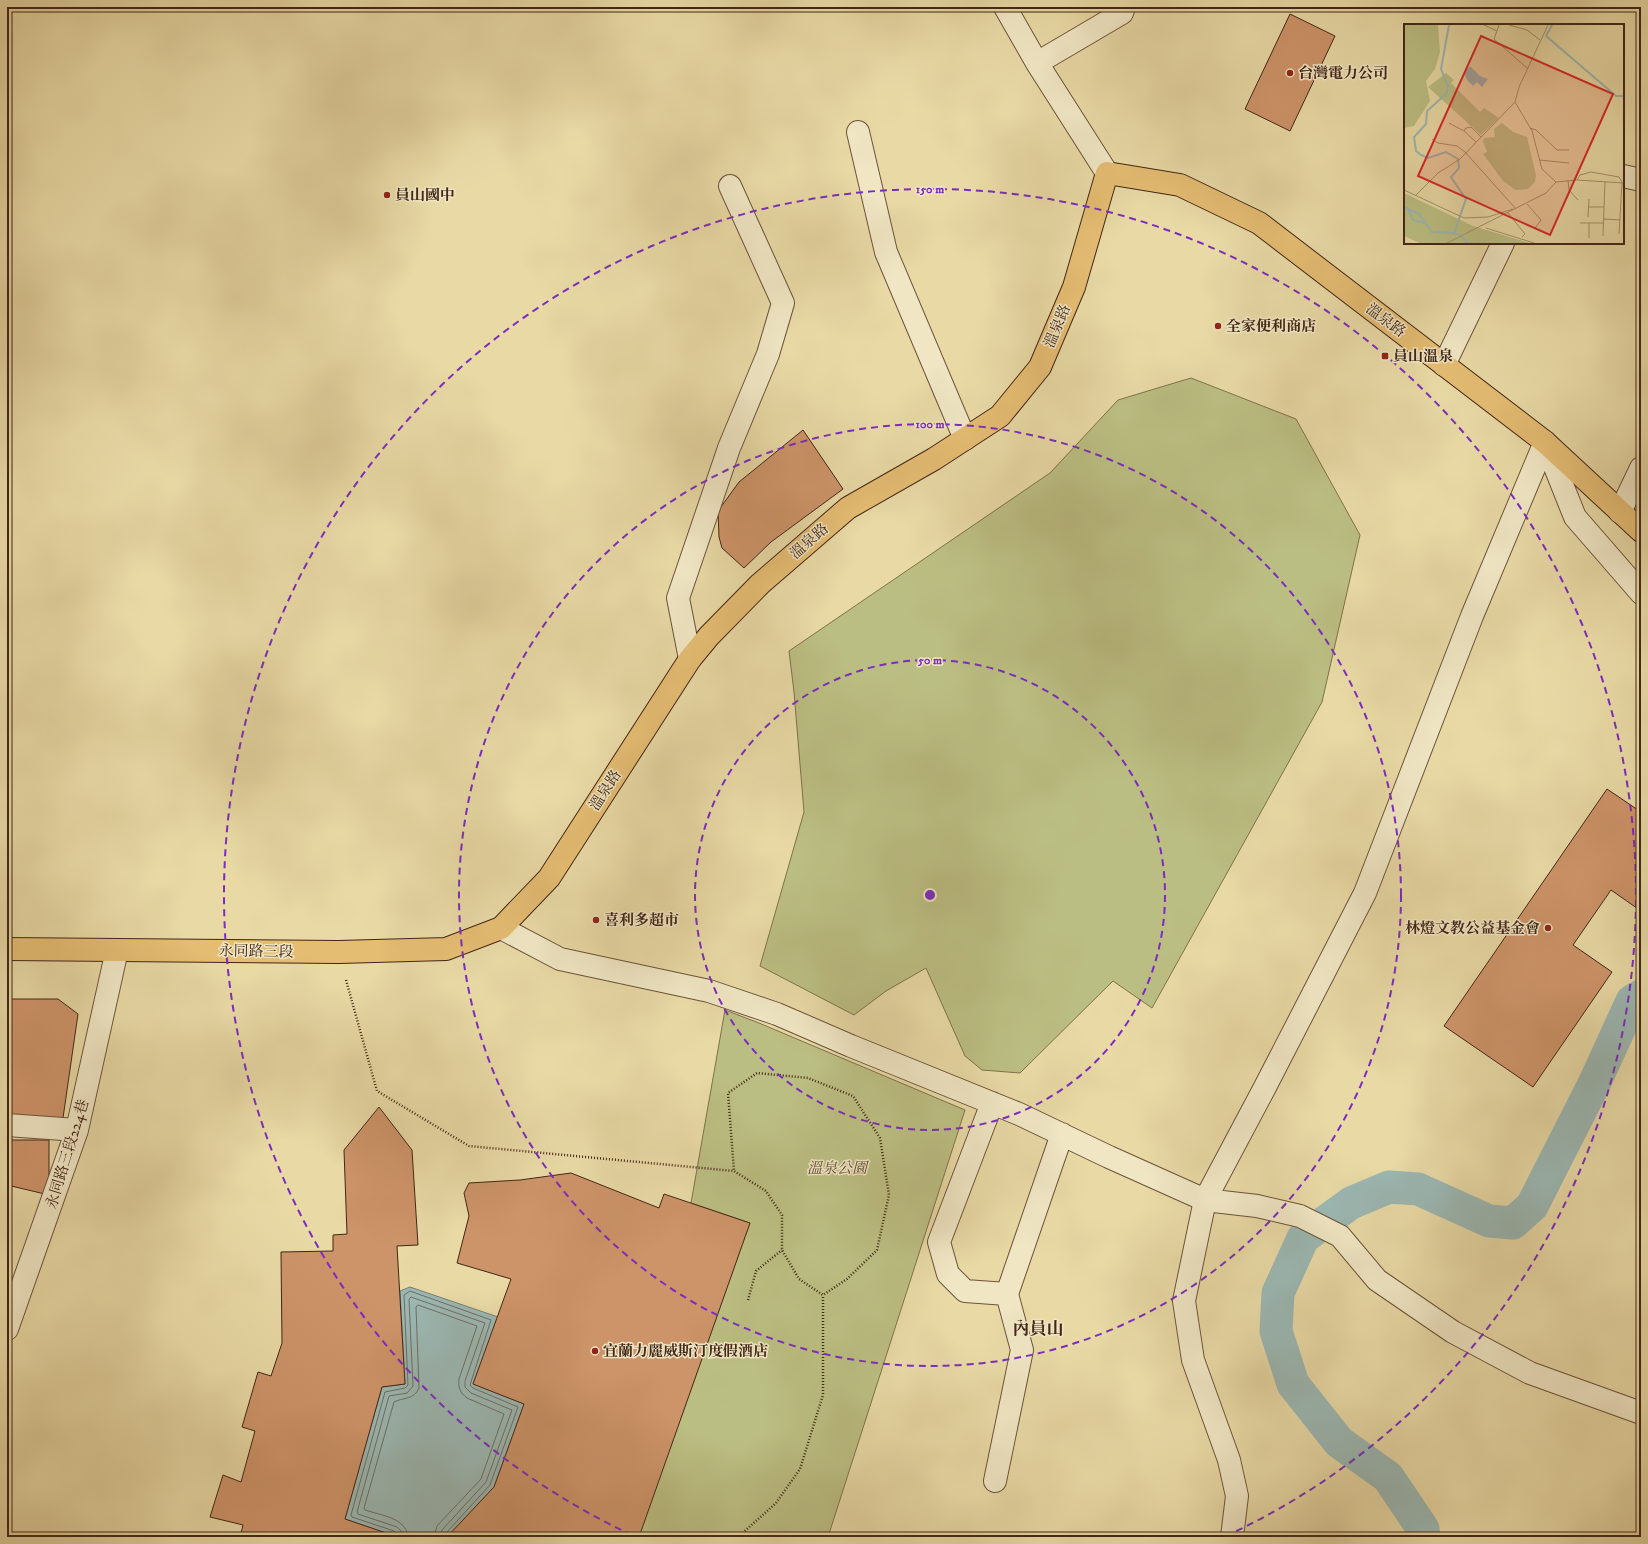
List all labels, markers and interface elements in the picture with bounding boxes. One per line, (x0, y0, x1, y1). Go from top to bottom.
inset map (1404, 24, 1624, 244)
place label: 台灣電力公司 (1298, 64, 1388, 83)
marker: 台灣電力公司 (1285, 68, 1295, 78)
text: 150 m (916, 182, 944, 197)
place label: 員山國中 (395, 186, 455, 205)
marker: 員山國中 (382, 190, 392, 200)
street label: 溫泉路 (1362, 299, 1409, 342)
street label: 溫泉路 (1040, 302, 1075, 351)
place label: 全家便利商店 (1226, 317, 1316, 336)
marker: 全家便利商店 (1213, 321, 1223, 331)
place label: 員山溫泉 (1393, 347, 1453, 366)
marker: 員山溫泉 (1380, 351, 1390, 361)
text: 100 m (916, 417, 944, 432)
street label: 溫泉路 (786, 519, 833, 563)
text: 50 m (917, 653, 942, 668)
street label: 溫泉路 (585, 766, 626, 814)
centre of rings (923, 888, 937, 902)
place label: 喜利多超市 (604, 911, 679, 930)
marker: 喜利多超市 (591, 915, 601, 925)
place label: 林燈文教公益基金會 (1405, 919, 1540, 938)
marker: 林燈文教公益基金會 (1543, 923, 1553, 933)
street label: 永同路三段 (218, 941, 294, 962)
street label: 永同路三段224巷 (42, 1097, 93, 1211)
park label: 溫泉公園 (807, 1159, 869, 1178)
district label: 內員山 (1013, 1318, 1064, 1340)
place label: 宜蘭力麗威斯汀度假酒店 (603, 1342, 768, 1361)
marker: 宜蘭力麗威斯汀度假酒店 (590, 1346, 600, 1356)

